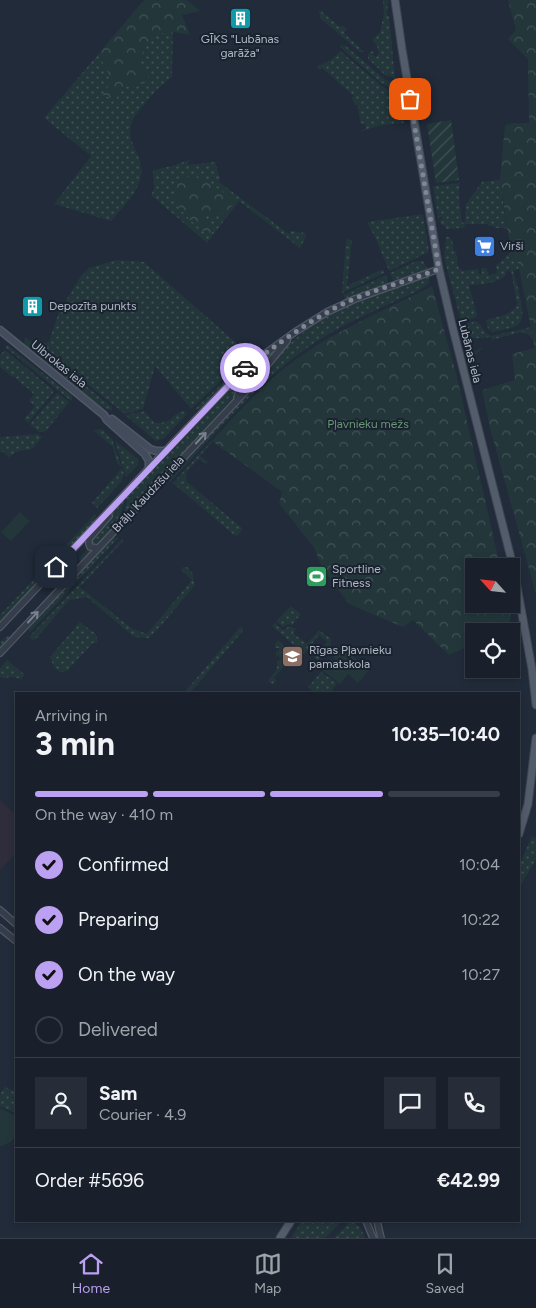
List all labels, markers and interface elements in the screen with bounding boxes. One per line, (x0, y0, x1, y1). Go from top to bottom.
building icon: GĪKS "Lubānas garāža" (228, 6, 252, 30)
place label: GĪKS "Lubānas garāža" (201, 32, 280, 60)
pin (389, 78, 431, 120)
icon: bag (396, 85, 424, 113)
supermarket icon: Virši (472, 234, 496, 258)
place label: Virši (500, 239, 524, 253)
building icon: Depozīta punkts (21, 294, 45, 318)
place label: Depozīta punkts (49, 299, 137, 313)
street label: Lubānas iela (455, 318, 485, 384)
street label: Ulbrokas iela (28, 337, 90, 391)
courier (220, 343, 270, 393)
icon: car (231, 354, 259, 382)
park label: Pļavnieku mežs (327, 417, 409, 431)
one-way arrow (195, 431, 207, 444)
street label: Brāļu Kaudzīšu iela (109, 453, 187, 535)
pin (35, 546, 77, 588)
icon: home (42, 553, 70, 581)
north arrow (465, 558, 520, 612)
map controls (465, 558, 520, 678)
place label: Sportline Fitness (332, 562, 381, 590)
sports icon: Sportline Fitness (304, 564, 328, 588)
one-way arrow (27, 610, 39, 623)
button: locate (465, 623, 520, 678)
place label: Rīgas Pļavnieku pamatskola (309, 643, 391, 671)
school or university icon: Rīgas Pļavnieku pamatskola (281, 645, 305, 669)
text: Arriving in (35, 706, 107, 725)
text: 10:35–10:40 (392, 723, 500, 746)
text: 3 min (35, 725, 115, 763)
text: On the way · 410 m (35, 805, 173, 824)
icon: check (35, 851, 63, 879)
text: Confirmed (78, 853, 169, 876)
text: 10:04 (459, 855, 500, 874)
icon: check (35, 906, 63, 934)
text: Preparing (78, 908, 159, 931)
text: 10:22 (461, 910, 500, 929)
icon: check (35, 961, 63, 989)
text: On the way (78, 963, 175, 986)
text: 10:27 (462, 965, 500, 984)
text: Delivered (78, 1018, 158, 1041)
button: person (35, 1077, 87, 1129)
button: chat (384, 1077, 436, 1129)
button: phone (448, 1077, 500, 1129)
text: Sam (99, 1082, 137, 1105)
text: Courier · 4.9 (99, 1105, 186, 1124)
text: Order #5696 (35, 1169, 144, 1192)
text: €42.99 (437, 1169, 500, 1192)
tab: Home (72, 1250, 110, 1297)
tab: Map (254, 1250, 282, 1297)
tab: Saved (426, 1250, 464, 1297)

